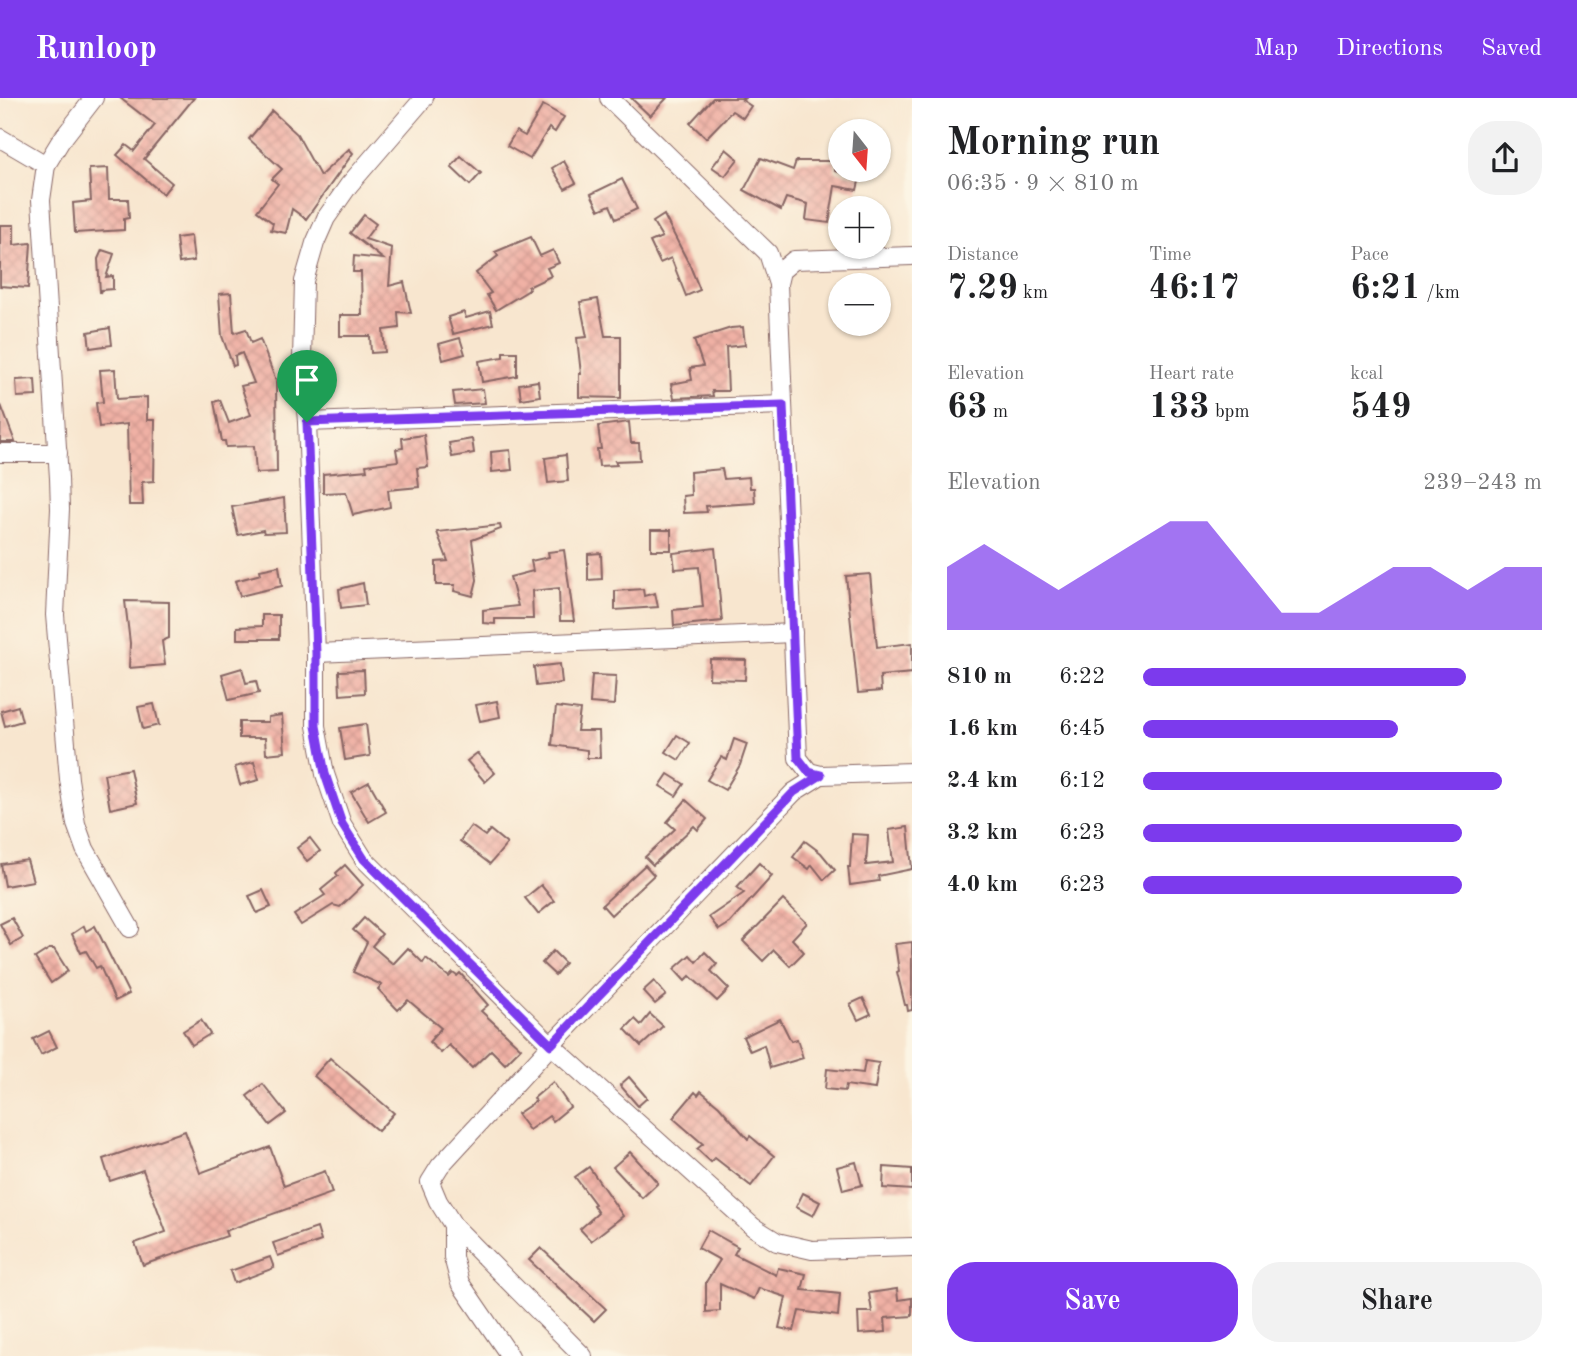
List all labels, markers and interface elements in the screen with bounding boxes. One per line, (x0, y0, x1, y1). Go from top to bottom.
text: Runloop (35, 33, 157, 66)
text: Map (1254, 37, 1298, 61)
text: Directions (1336, 37, 1443, 61)
text: Saved (1481, 37, 1542, 61)
north arrow (828, 119, 891, 182)
map controls (828, 119, 891, 336)
button: share (1468, 121, 1542, 195)
text: Morning run (947, 125, 1160, 163)
text: 06:35 · 9 × 810 m (947, 172, 1139, 195)
button: + (828, 196, 891, 259)
text: Distance (947, 246, 1019, 265)
text: Time (1149, 246, 1191, 265)
text: Pace (1350, 246, 1389, 265)
text: 7.29 (947, 271, 1018, 306)
text: 46:17 (1149, 271, 1240, 306)
text: 6:21 (1350, 271, 1421, 306)
button: − (828, 273, 891, 336)
text: km (1018, 284, 1048, 303)
text: /km (1421, 284, 1460, 303)
pin (277, 350, 337, 422)
icon: arrive (288, 361, 326, 399)
text: Elevation (947, 365, 1024, 384)
text: Heart rate (1149, 365, 1234, 384)
text: kcal (1350, 365, 1383, 384)
text: 63 (947, 390, 988, 425)
text: 133 (1149, 390, 1210, 425)
text: 549 (1350, 390, 1411, 425)
text: m (988, 403, 1008, 422)
text: bpm (1210, 403, 1250, 422)
text: Elevation (947, 471, 1041, 494)
text: 239–243 m (1423, 471, 1542, 494)
text: 810 m (947, 665, 1012, 688)
text: 6:22 (1059, 665, 1105, 688)
text: 1.6 km (947, 717, 1018, 740)
text: 6:45 (1059, 717, 1105, 740)
text: 2.4 km (947, 769, 1018, 792)
text: 6:12 (1059, 769, 1105, 792)
text: 3.2 km (947, 821, 1018, 844)
text: 6:23 (1059, 821, 1105, 844)
text: 4.0 km (947, 873, 1018, 896)
text: 6:23 (1059, 873, 1105, 896)
button: Save (947, 1262, 1238, 1342)
button: Share (1252, 1262, 1542, 1342)

